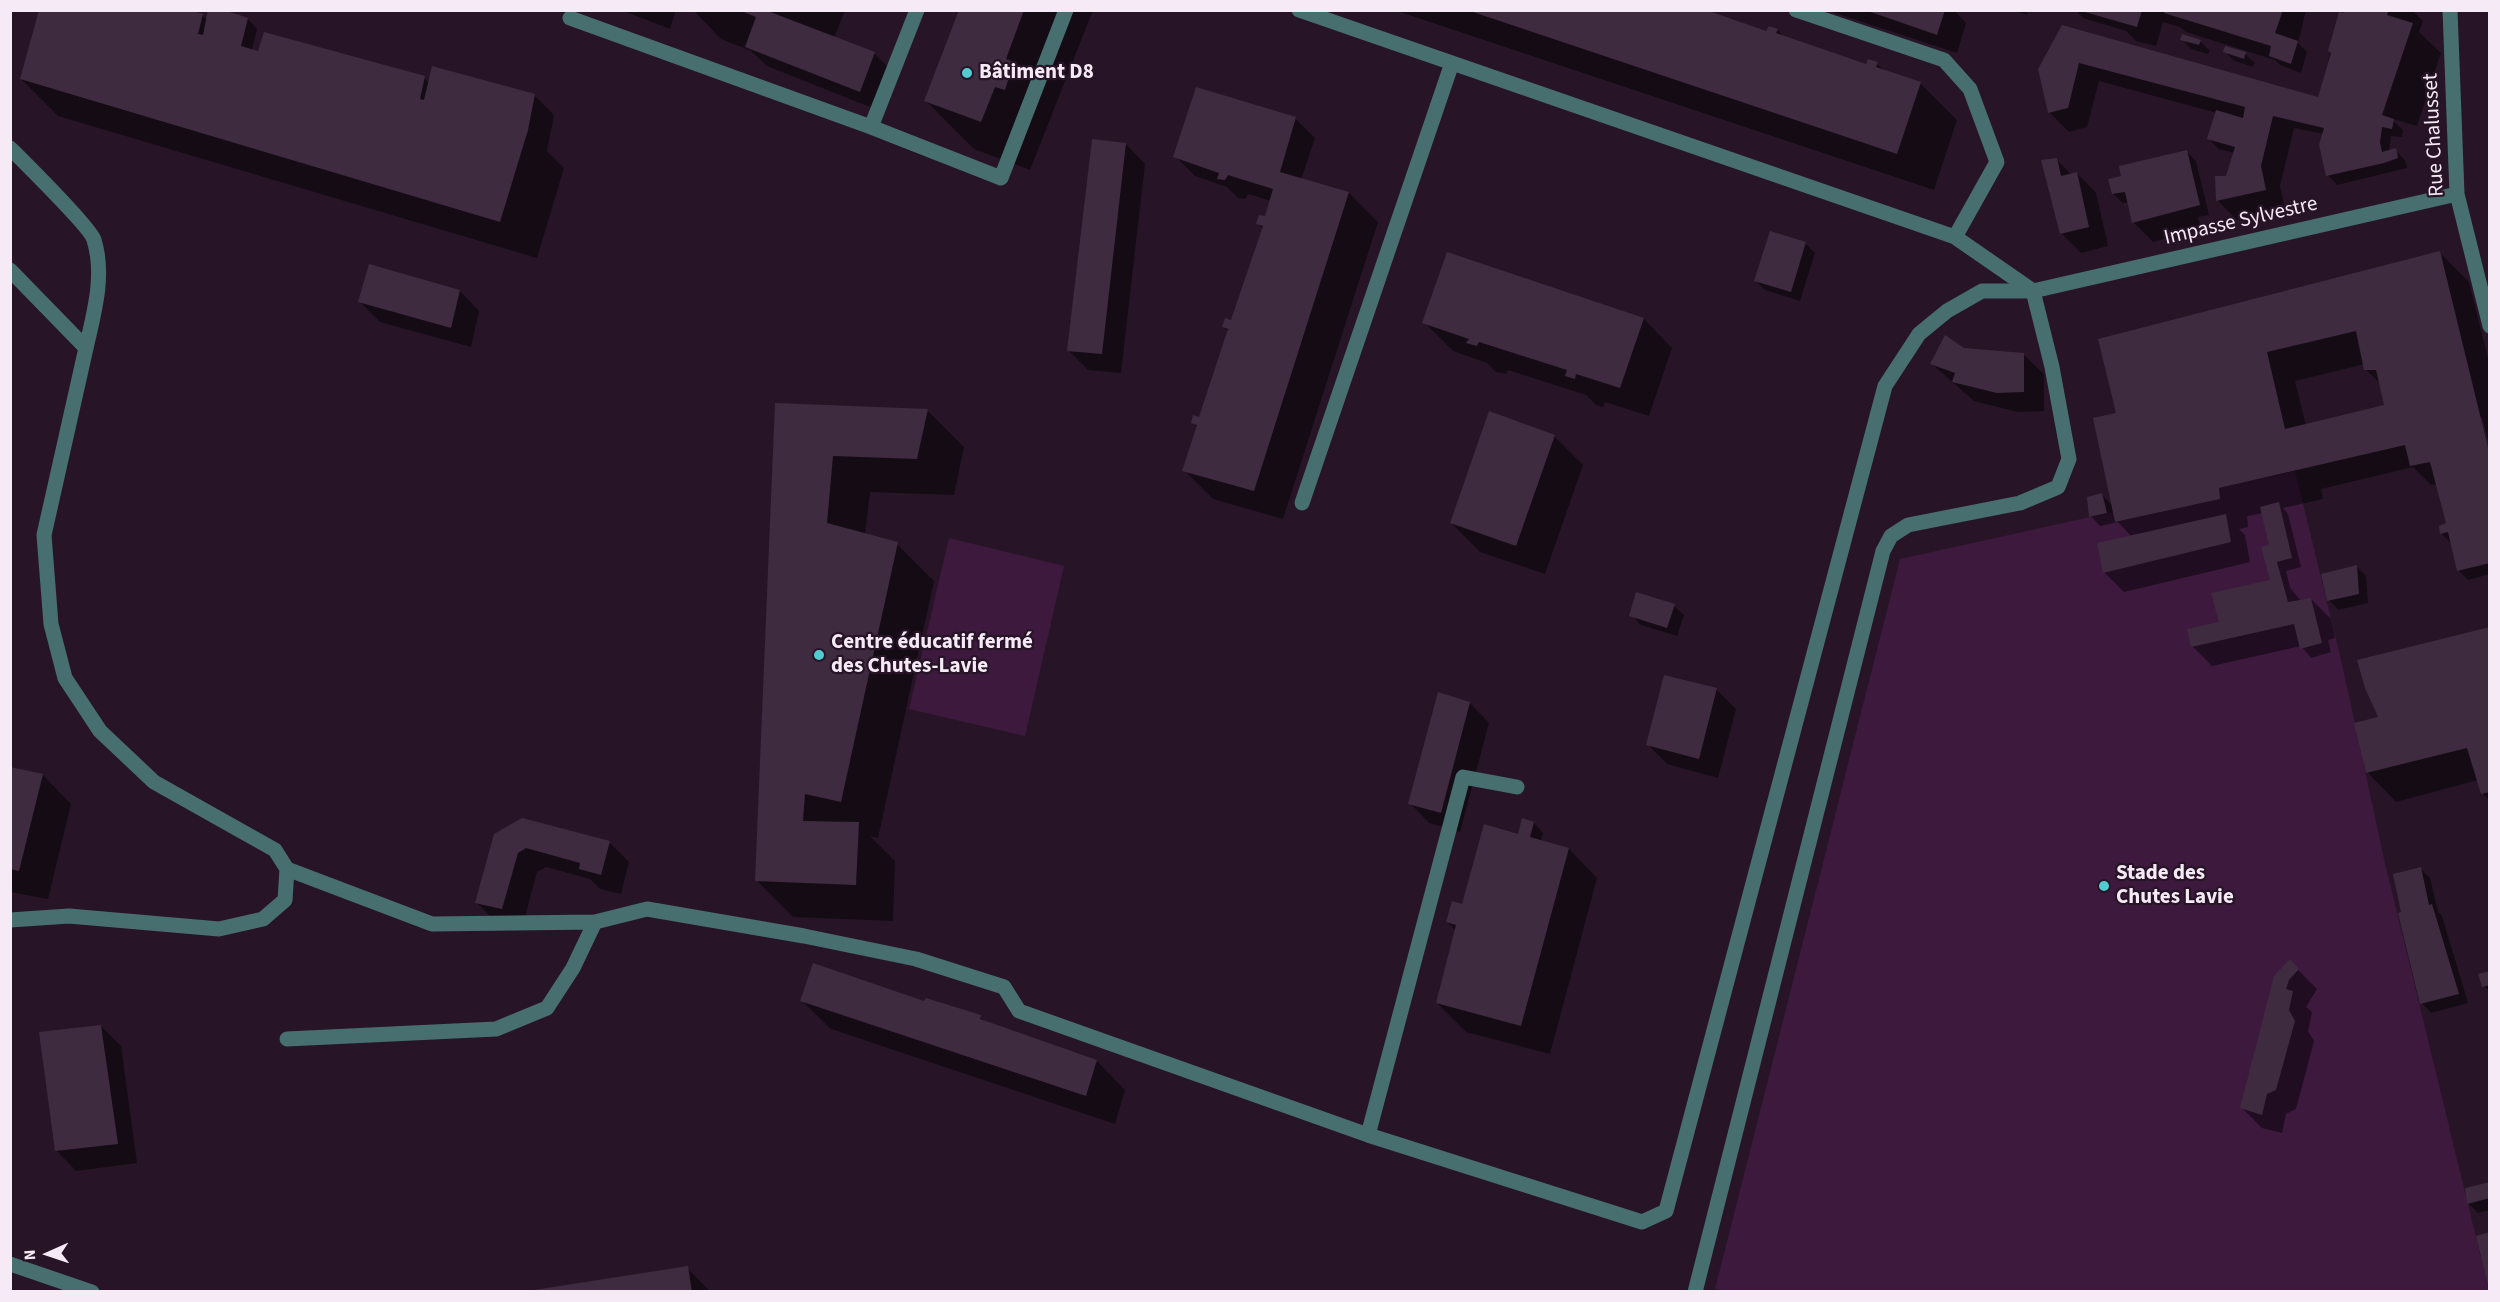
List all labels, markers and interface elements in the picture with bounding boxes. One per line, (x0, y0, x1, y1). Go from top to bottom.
place label: Bâtiment D8 (979, 60, 1094, 86)
marker: Bâtiment D8 (960, 66, 974, 80)
street label: Rue Chalusset (2419, 73, 2451, 197)
street label: Impasse Sylvestre (2162, 192, 2320, 252)
place label: Centre éducatif fermé des Chutes-Lavie (831, 630, 1033, 680)
marker: Centre éducatif fermé des Chutes-Lavie (812, 648, 826, 662)
place label: Stade des Chutes Lavie (2116, 861, 2234, 911)
marker: Stade des Chutes Lavie (2097, 879, 2111, 893)
north arrow (18, 1224, 78, 1284)
text: N (19, 1249, 41, 1261)

